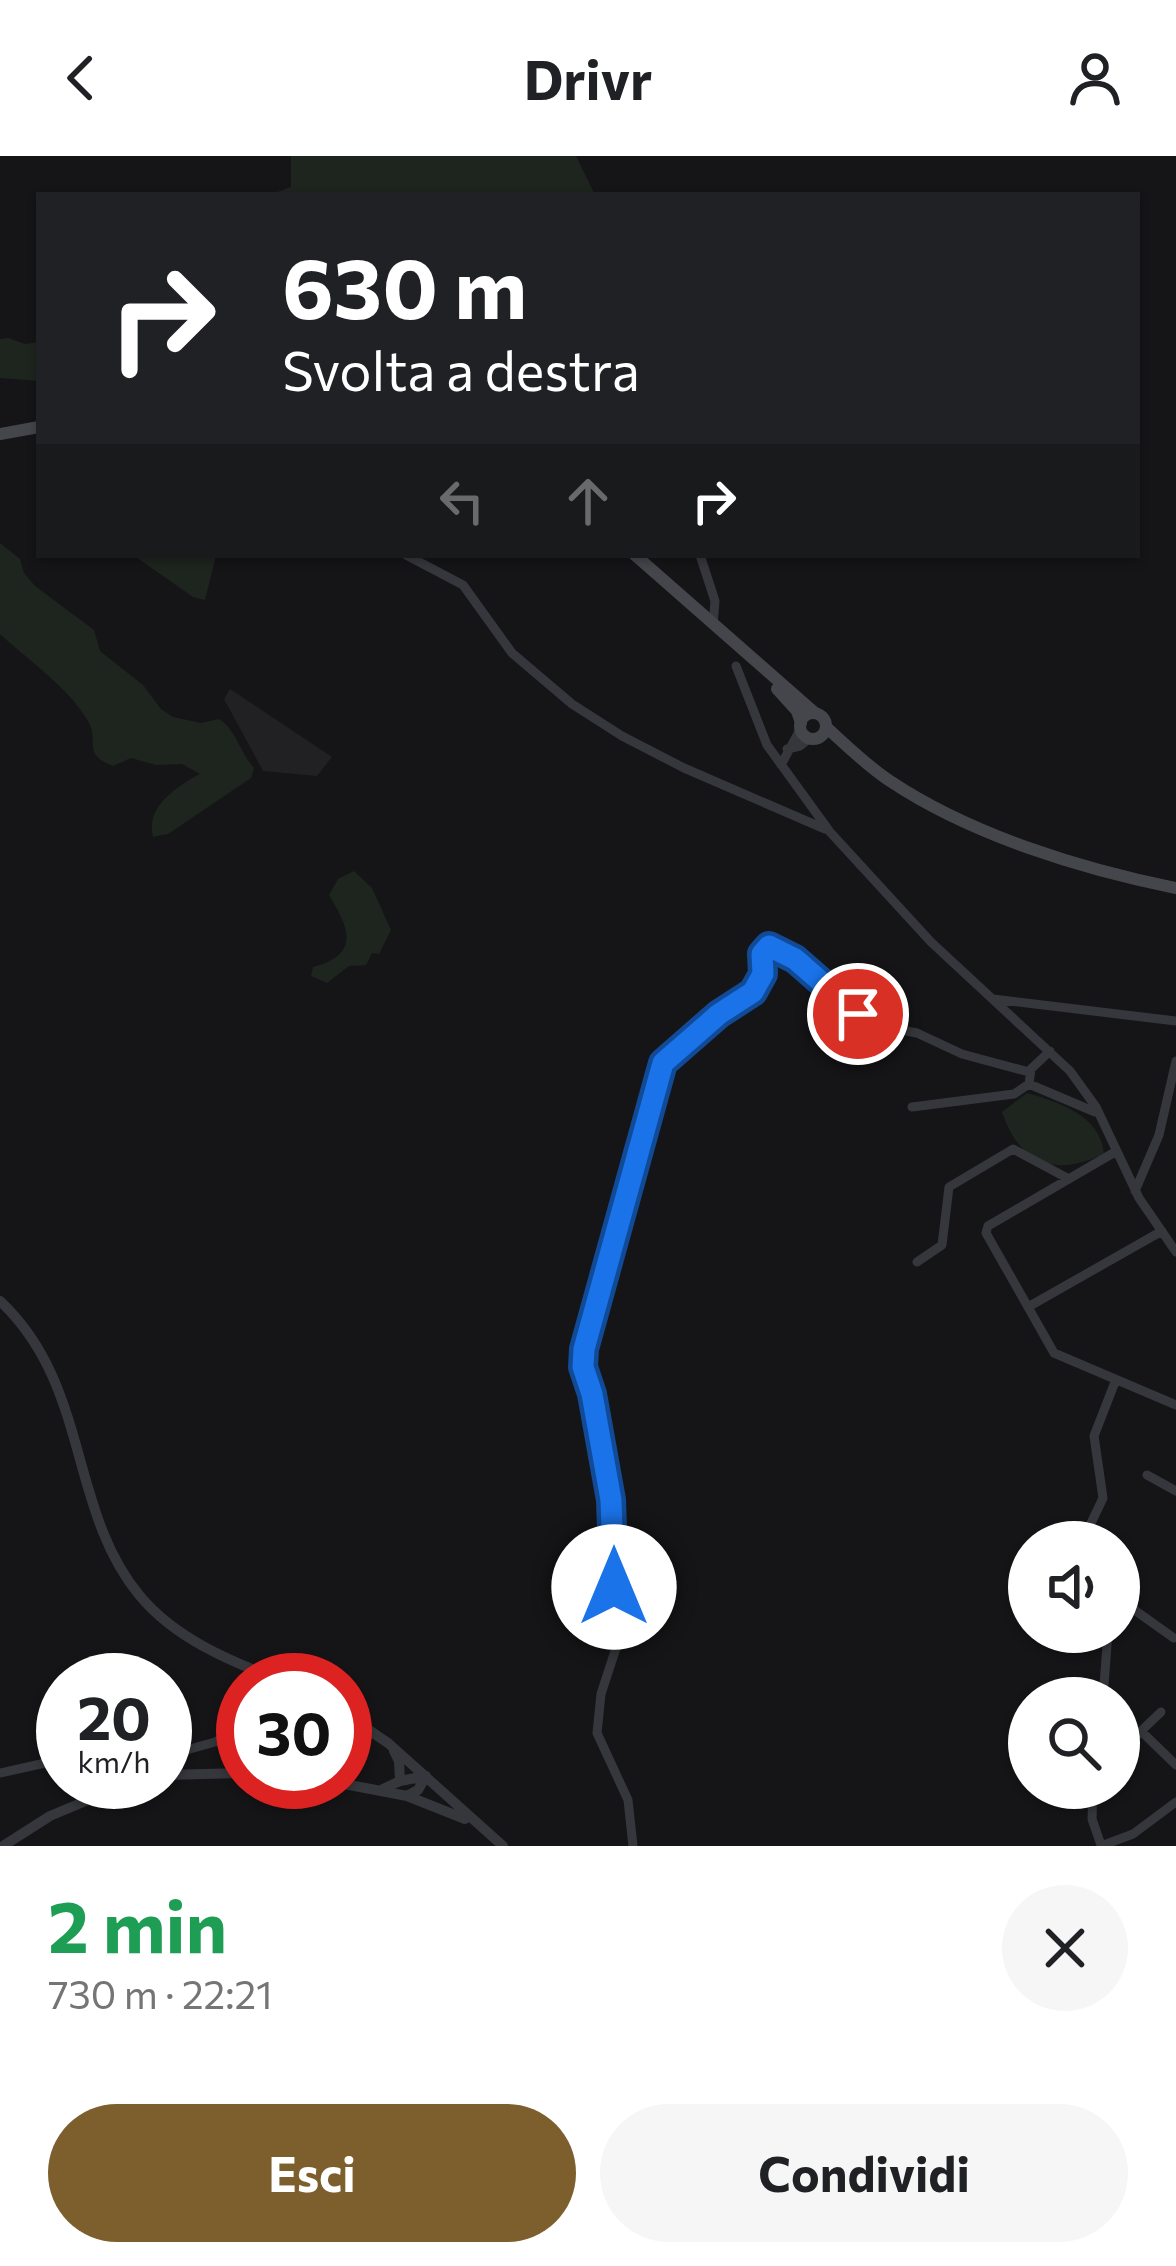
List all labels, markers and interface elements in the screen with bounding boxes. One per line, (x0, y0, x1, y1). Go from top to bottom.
icon: back (48, 45, 114, 111)
text: Drivr (524, 45, 652, 111)
icon: person (1062, 45, 1128, 111)
text: 630 m (282, 234, 527, 336)
icon: right (84, 240, 240, 396)
text: Svolta a destra (282, 336, 640, 402)
icon: left (429, 468, 495, 534)
icon: ahead (555, 468, 621, 534)
icon: right (681, 468, 747, 534)
pin (807, 963, 909, 1065)
icon: arrive (825, 981, 891, 1047)
map controls (1008, 1521, 1140, 1809)
button: sound (1008, 1521, 1140, 1653)
position arrow (551, 1524, 677, 1650)
speed limit sign: 30 (216, 1653, 372, 1809)
button: search (1008, 1677, 1140, 1809)
text: 20 (77, 1679, 151, 1752)
text: km/h (78, 1742, 150, 1779)
text: 2 min (48, 1880, 227, 1968)
button: close (1002, 1885, 1128, 2011)
text: 730 m · 22:21 (48, 1969, 273, 2017)
button: Esci (48, 2104, 576, 2242)
button: Condividi (600, 2104, 1128, 2242)

